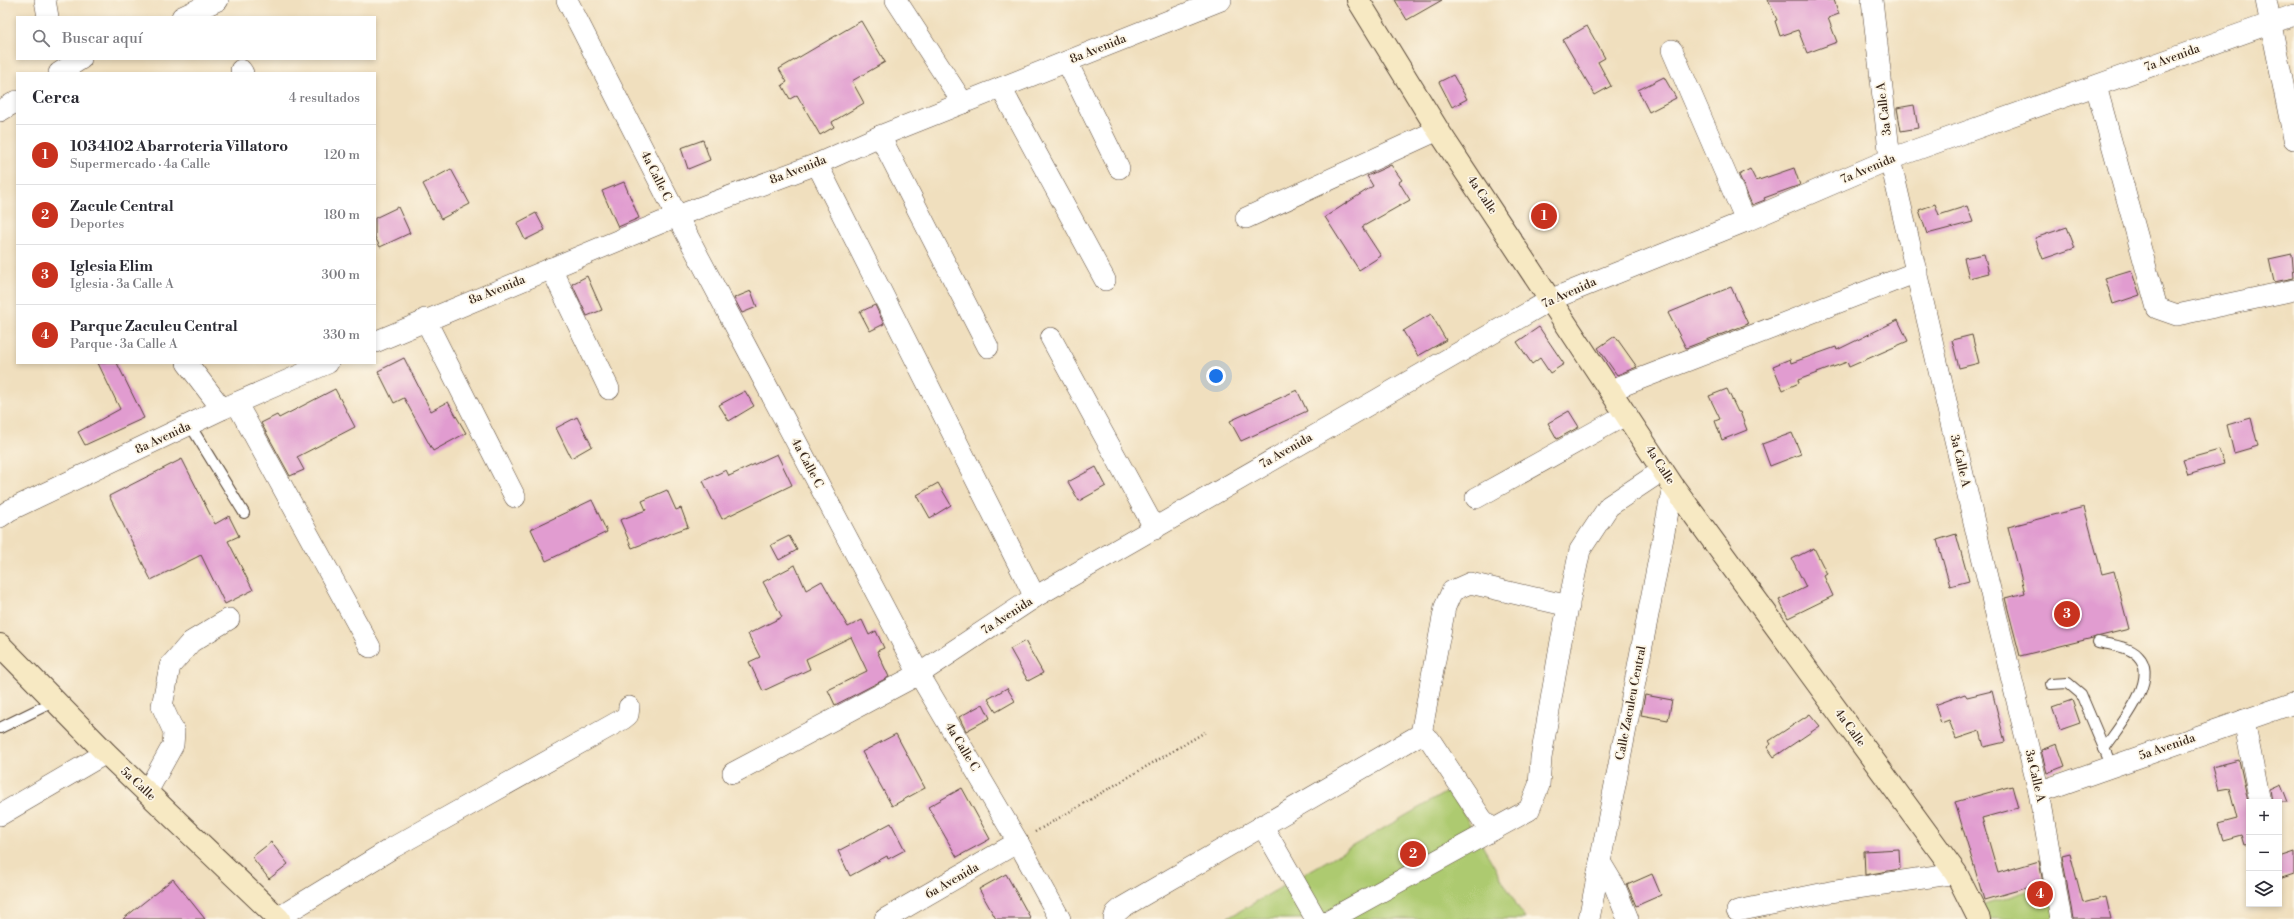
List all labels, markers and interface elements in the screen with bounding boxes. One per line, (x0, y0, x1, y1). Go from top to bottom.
search box (16, 16, 376, 60)
icon: search (30, 27, 52, 49)
text: Buscar aquí (62, 29, 143, 48)
street label: 8a Avenida (1068, 31, 1129, 67)
street label: 7a Avenida (2142, 41, 2203, 75)
street label: 3a Calle A (1873, 81, 1895, 136)
text: Cerca (32, 87, 80, 109)
text: 4 resultados (289, 90, 360, 106)
text: 1034102 Abarroteria Villatoro (70, 137, 288, 156)
text: 1 (42, 147, 48, 163)
text: 120 m (324, 147, 360, 163)
street label: 4a Calle C (637, 149, 675, 203)
street label: 7a Avenida (1838, 150, 1899, 187)
street label: 8a Avenida (768, 152, 829, 188)
text: Supermercado · 4a Calle (70, 156, 210, 172)
street label: 4a Calle (1464, 173, 1500, 217)
text: Zacule Central (70, 197, 174, 216)
pin: 1 (1531, 201, 1557, 231)
text: 2 (41, 207, 49, 223)
text: 180 m (324, 207, 360, 223)
text: Deportes (70, 216, 124, 232)
text: Iglesia Elim (70, 257, 153, 276)
text: 3 (41, 267, 49, 283)
text: 300 m (322, 267, 360, 283)
street label: 8a Avenida (467, 272, 528, 308)
street label: 7a Avenida (1539, 274, 1599, 312)
text: Iglesia · 3a Calle A (70, 276, 174, 292)
text: Parque Zaculeu Central (70, 317, 238, 336)
text: 4 (41, 327, 49, 343)
text: 330 m (323, 327, 360, 343)
text: Parque · 3a Calle A (70, 336, 178, 352)
your location (1206, 366, 1226, 386)
street label: 8a Avenida (133, 418, 194, 457)
street label: 7a Avenida (1257, 430, 1316, 472)
street label: 3a Calle A (1947, 433, 1973, 489)
street label: 4a Calle C (788, 436, 826, 490)
street label: 4a Calle (1642, 443, 1678, 487)
street label: 7a Avenida (979, 593, 1036, 638)
pin: 3 (2054, 599, 2080, 629)
street label: Calle Zaculeu Central (1613, 644, 1650, 761)
street label: 4a Calle (1831, 706, 1869, 750)
street label: 4a Calle C (942, 720, 982, 774)
street label: 5a Avenida (2137, 730, 2198, 764)
street label: 3a Calle A (2022, 748, 2048, 804)
street label: 5a Calle (117, 764, 159, 804)
map controls (2246, 799, 2282, 907)
button: + (2246, 799, 2282, 835)
button: − (2246, 835, 2282, 871)
pin: 2 (1400, 839, 1426, 869)
street label: 6a Avenida (923, 859, 982, 902)
button: layers (2246, 871, 2282, 907)
pin: 4 (2027, 879, 2053, 909)

